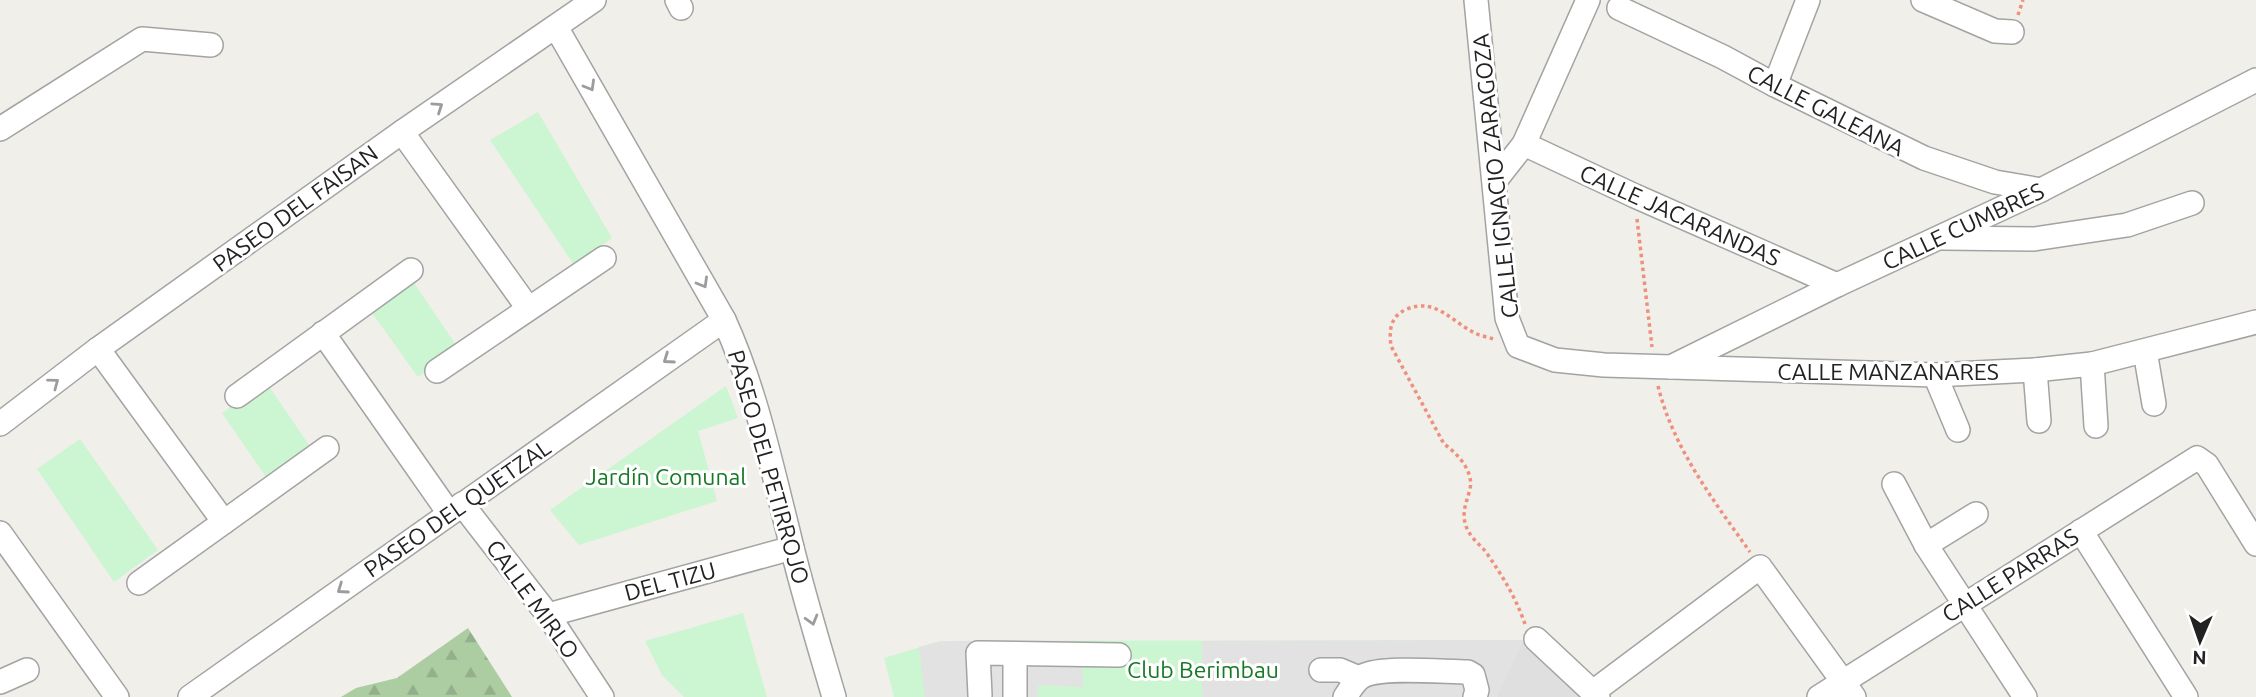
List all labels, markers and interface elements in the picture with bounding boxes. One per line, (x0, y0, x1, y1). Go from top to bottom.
street label: CALLE IGNACIO ZARAGOZA (1468, 32, 1522, 320)
street label: CALLE GALEANA (1743, 60, 1909, 160)
one-way arrow (582, 79, 595, 91)
one-way arrow (430, 103, 443, 115)
street label: PASEO DEL FAISAN (208, 140, 382, 276)
street label: CALLE JACARANDAS (1576, 160, 1784, 270)
street label: CALLE CUMBRES (1878, 178, 2048, 274)
one-way arrow (695, 276, 708, 289)
street label: PASEO DEL PETIRROJO (724, 347, 814, 587)
one-way arrow (663, 351, 676, 363)
street label: CALLE MANZANARES (1777, 359, 1999, 384)
one-way arrow (47, 378, 59, 391)
street label: PASEO DEL QUETZAL (359, 434, 555, 582)
park label: Jardín Comunal (586, 464, 746, 489)
street label: CALLE PARRAS (1937, 523, 2083, 627)
street label: CALLE MIRLO (482, 535, 584, 663)
street label: DEL TIZU (622, 557, 718, 605)
one-way arrow (337, 581, 350, 593)
north arrow (2165, 606, 2235, 676)
one-way arrow (804, 614, 818, 626)
text: N (2192, 647, 2207, 669)
park label: Club Berimbau (1127, 657, 1279, 682)

